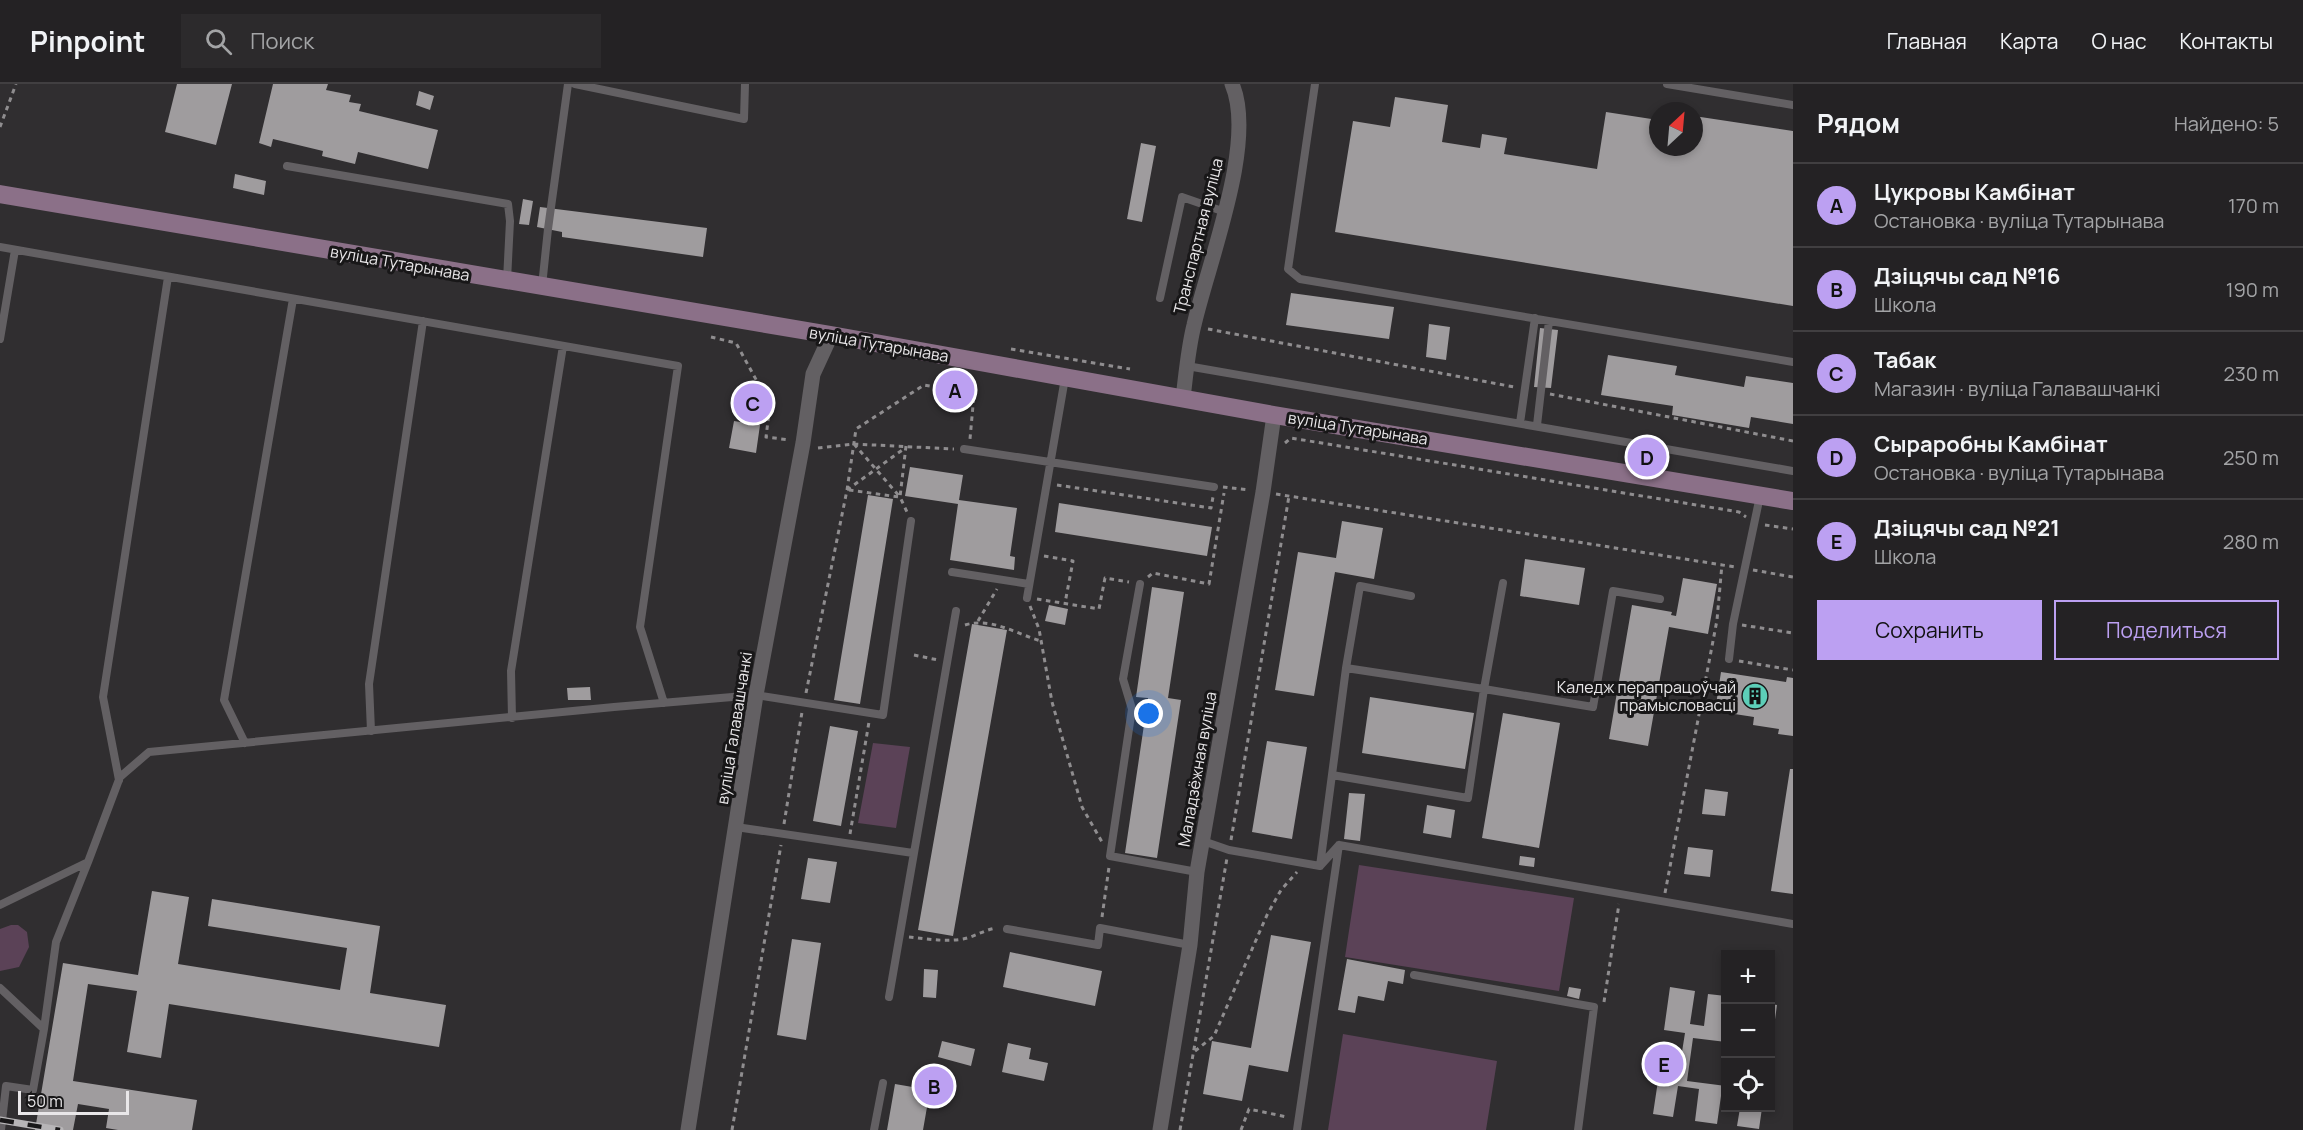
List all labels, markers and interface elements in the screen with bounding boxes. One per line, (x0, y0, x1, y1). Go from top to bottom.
search box (181, 14, 601, 68)
text: Pinpoint (30, 22, 145, 60)
icon: search (202, 25, 235, 58)
text: Поиск (250, 26, 314, 56)
text: Главная (1887, 27, 1967, 55)
text: Карта (2000, 27, 2058, 55)
text: О нас (2091, 27, 2147, 55)
text: Контакты (2180, 27, 2273, 55)
north arrow (1649, 102, 1703, 156)
text: Рядом (1817, 105, 1900, 141)
text: Найдено: 5 (2174, 110, 2279, 137)
street label: Транспартная вуліца (1168, 156, 1228, 316)
text: Цукровы Камбінат (1874, 177, 2075, 207)
text: A (1830, 192, 1843, 219)
text: 170 m (2228, 192, 2279, 219)
text: Остановка · вуліца Тутарынава (1874, 207, 2164, 234)
street label: вуліца Тутарынава (329, 240, 471, 286)
text: Дзіцячы сад №16 (1874, 261, 2060, 291)
text: B (1830, 276, 1843, 303)
text: 190 m (2226, 276, 2279, 303)
text: Школа (1874, 291, 1936, 318)
street label: вуліца Тутарынава (808, 321, 950, 367)
text: Табак (1874, 345, 1936, 375)
text: C (1829, 360, 1844, 387)
text: 230 m (2223, 360, 2279, 387)
pin: A (936, 368, 974, 412)
text: Магазин · вуліца Галавашчанкі (1874, 375, 2161, 402)
pin: C (734, 380, 772, 426)
street label: вуліца Тутарынава (1287, 406, 1429, 450)
text: Сыраробны Камбінат (1874, 429, 2108, 459)
pin: D (1628, 434, 1666, 479)
text: D (1829, 444, 1844, 471)
text: 250 m (2223, 444, 2279, 471)
text: Остановка · вуліца Тутарынава (1874, 459, 2164, 486)
text: Дзіцячы сад №21 (1874, 513, 2060, 543)
text: E (1831, 528, 1842, 555)
text: 280 m (2223, 528, 2279, 555)
text: Школа (1874, 543, 1936, 570)
button: Сохранить (1817, 600, 2042, 660)
button: Поделиться (2054, 600, 2279, 660)
street label: вуліца Галавашчанкі (711, 650, 757, 806)
place label: Каледж перапрацоўчай прамысловасці (1557, 676, 1736, 716)
building icon: Каледж перапрацоўчай прамысловасці (1740, 681, 1770, 711)
street label: Маладзёжная вуліца (1173, 690, 1221, 848)
your location (1134, 699, 1163, 728)
map controls (1721, 950, 1775, 1112)
button: + (1721, 950, 1775, 1004)
button: − (1721, 1004, 1775, 1058)
pin: E (1644, 1042, 1684, 1086)
button: locate (1721, 1058, 1775, 1112)
pin: B (914, 1064, 954, 1108)
scale bar (18, 1088, 129, 1116)
text: 50 m (27, 1090, 63, 1112)

